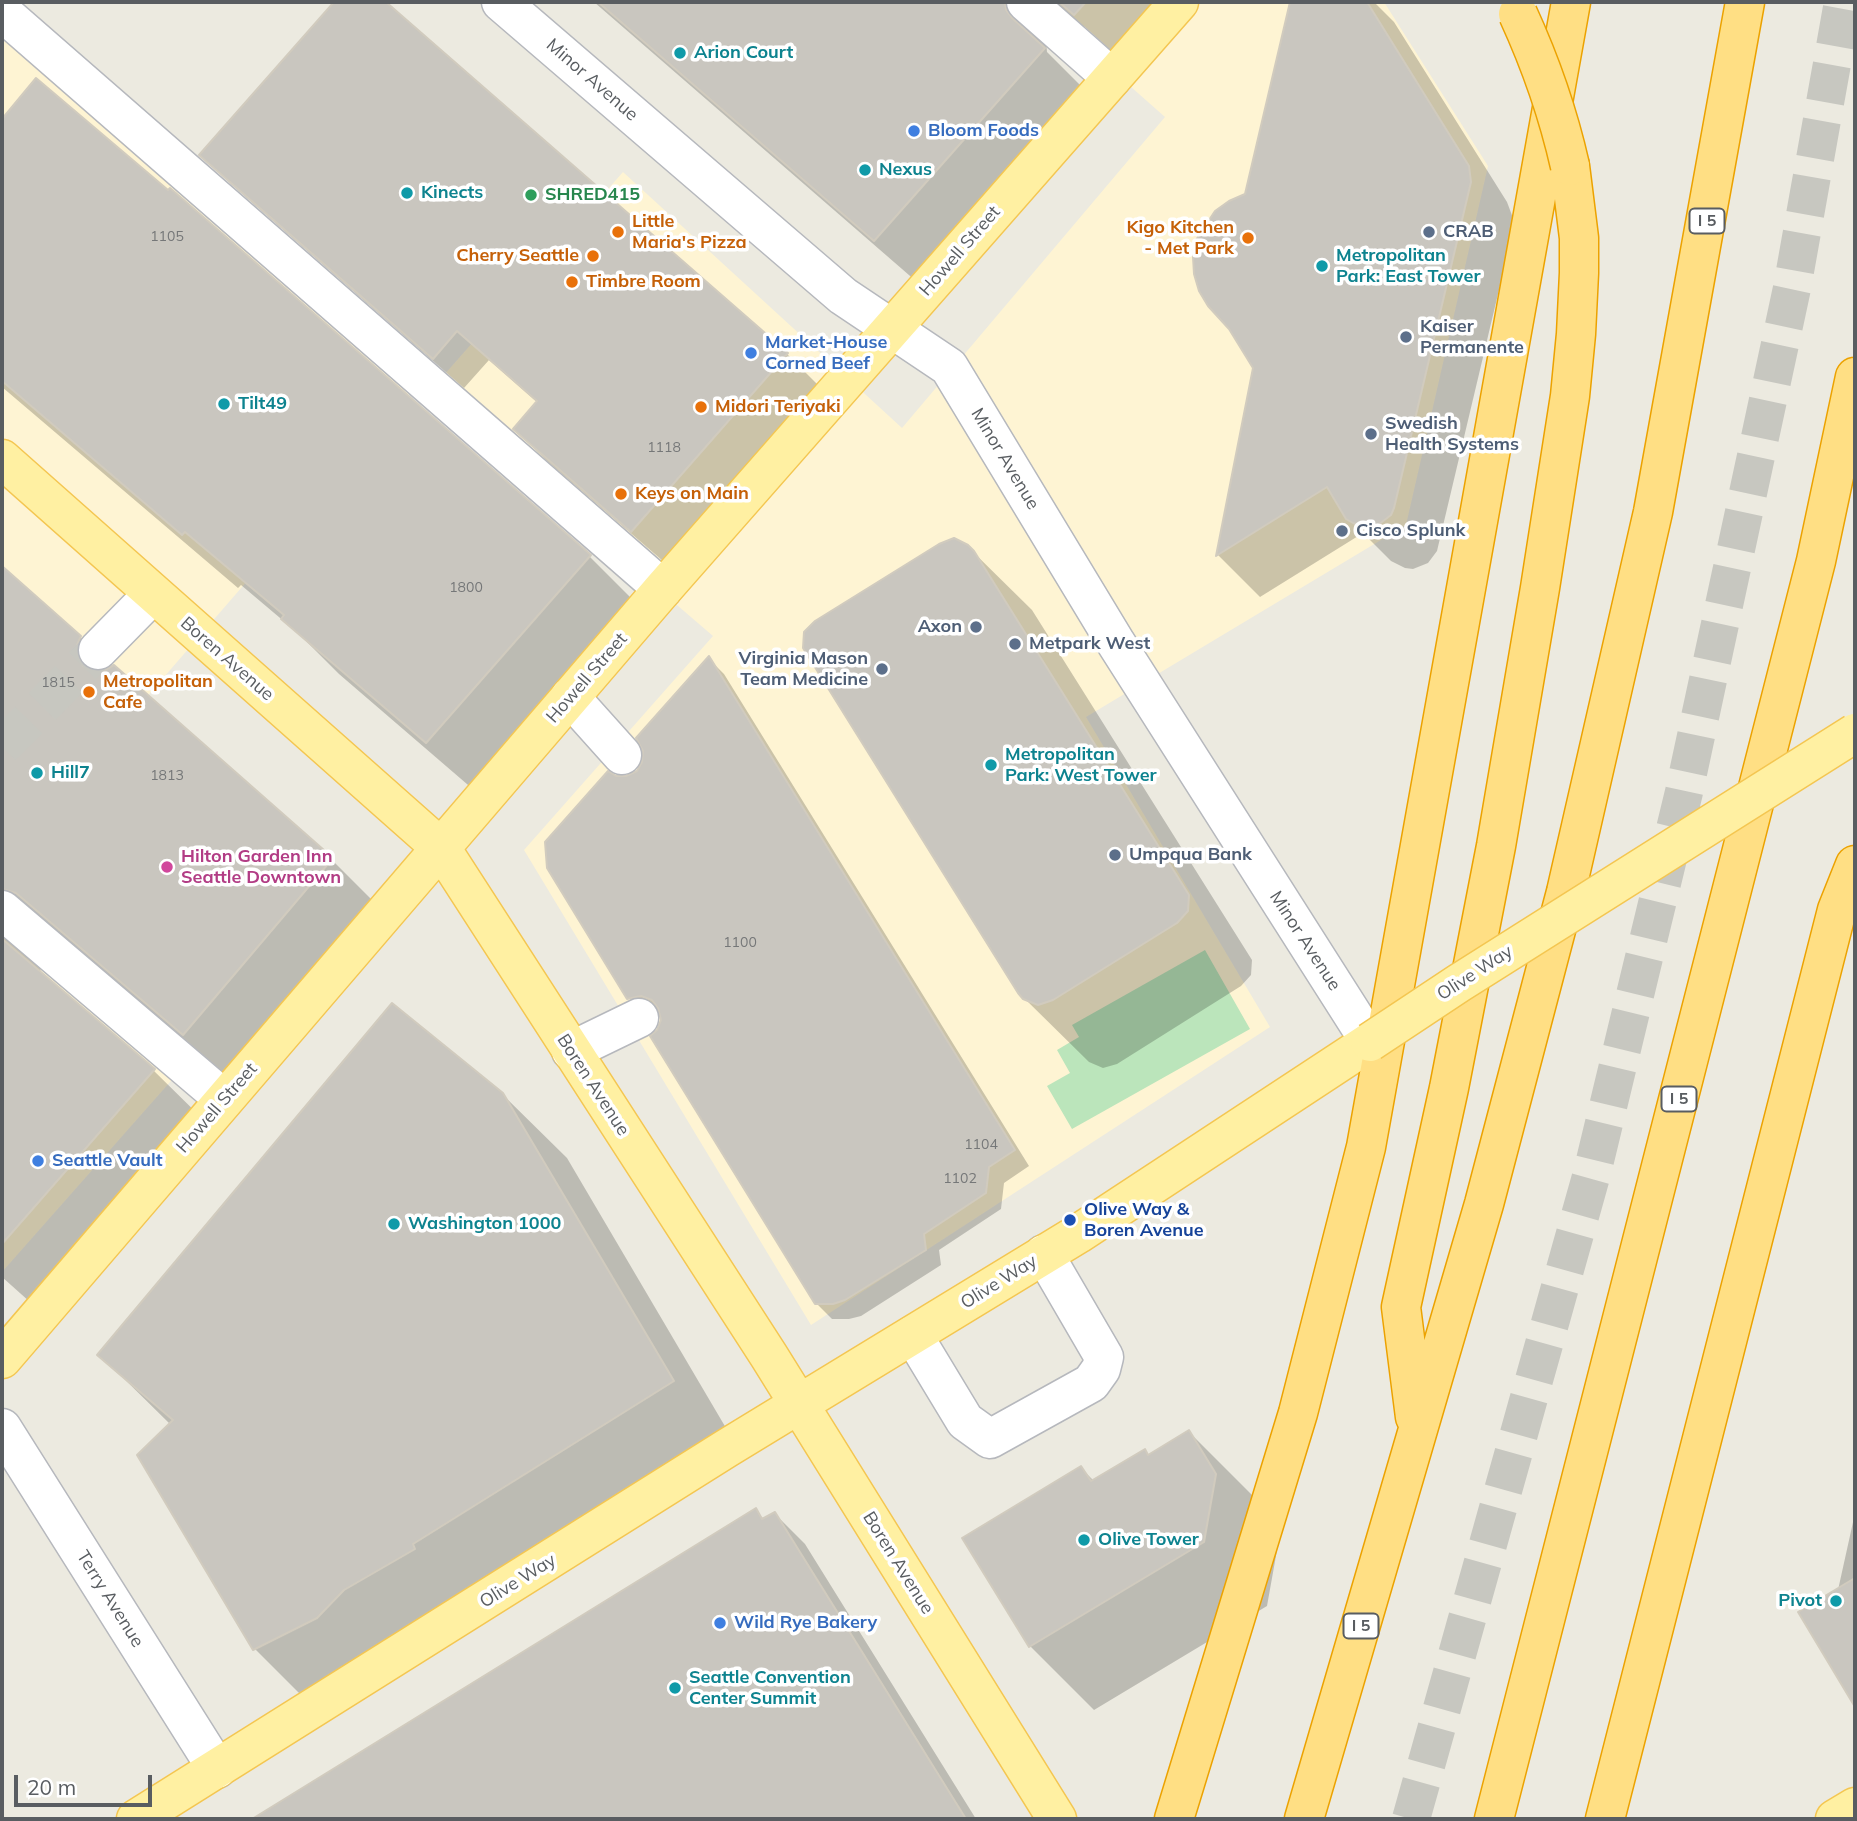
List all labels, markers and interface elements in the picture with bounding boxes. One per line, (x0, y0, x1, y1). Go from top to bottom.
street label: Minor Avenue (542, 34, 642, 126)
place label: Arion Court (694, 42, 793, 64)
marker: Arion Court (672, 45, 688, 61)
place label: Bloom Foods (928, 120, 1039, 142)
marker: Bloom Foods (906, 123, 922, 139)
place label: Nexus (879, 159, 932, 181)
marker: Nexus (857, 162, 873, 178)
place label: Kinects (421, 182, 483, 204)
place label: SHRED415 (545, 184, 640, 206)
marker: Kinects (399, 185, 415, 201)
marker: SHRED415 (523, 187, 539, 203)
street label: Howell Street (915, 202, 1005, 300)
road number: I 5 (1690, 209, 1724, 234)
place label: Little Maria's Pizza (632, 211, 747, 254)
place label: Kigo Kitchen - Met Park (1126, 217, 1234, 260)
place label: CRAB (1443, 221, 1494, 243)
marker: Little Maria's Pizza (610, 224, 626, 240)
marker: CRAB (1421, 224, 1437, 240)
house number: 1105 (150, 229, 184, 245)
marker: Kigo Kitchen - Met Park (1240, 230, 1256, 246)
place label: Cherry Seattle (456, 245, 579, 267)
place label: Metropolitan Park: East Tower (1336, 245, 1480, 288)
marker: Cherry Seattle (585, 248, 601, 264)
marker: Metropolitan Park: East Tower (1314, 258, 1330, 274)
place label: Timbre Room (586, 271, 701, 293)
marker: Timbre Room (564, 274, 580, 290)
place label: Kaiser Permanente (1420, 316, 1524, 358)
marker: Kaiser Permanente (1398, 329, 1414, 345)
place label: Market-House Corned Beef (765, 332, 887, 374)
marker: Market-House Corned Beef (743, 345, 759, 361)
place label: Tilt49 (238, 393, 287, 415)
marker: Tilt49 (216, 396, 232, 412)
place label: Midori Teriyaki (715, 396, 841, 418)
marker: Midori Teriyaki (693, 399, 709, 415)
street label: Minor Avenue (966, 404, 1044, 514)
place label: Swedish Health Systems (1385, 413, 1519, 456)
marker: Swedish Health Systems (1363, 426, 1379, 442)
house number: 1118 (647, 440, 681, 456)
place label: Keys on Main (635, 483, 749, 505)
marker: Keys on Main (613, 486, 629, 502)
place label: Cisco Splunk (1356, 520, 1466, 542)
marker: Cisco Splunk (1334, 523, 1350, 539)
house number: 1800 (449, 580, 483, 596)
street label: Boren Avenue (176, 613, 278, 705)
place label: Axon (918, 616, 962, 638)
marker: Axon (968, 619, 984, 635)
street label: Howell Street (542, 629, 632, 727)
place label: Metpark West (1029, 633, 1150, 655)
marker: Metpark West (1007, 636, 1023, 652)
place label: Virginia Mason Team Medicine (739, 648, 868, 690)
marker: Virginia Mason Team Medicine (874, 661, 890, 677)
place label: Metropolitan Cafe (103, 671, 213, 714)
house number: 1815 (41, 675, 75, 691)
marker: Metropolitan Cafe (81, 684, 97, 700)
place label: Metropolitan Park: West Tower (1005, 744, 1157, 786)
marker: Metropolitan Park: West Tower (983, 757, 999, 773)
place label: Hill7 (51, 762, 90, 784)
marker: Hill7 (29, 765, 45, 781)
house number: 1813 (150, 768, 184, 784)
place label: Umpqua Bank (1129, 844, 1252, 866)
place label: Hilton Garden Inn Seattle Downtown (181, 846, 341, 888)
marker: Umpqua Bank (1107, 847, 1123, 863)
marker: Hilton Garden Inn Seattle Downtown (159, 859, 175, 875)
street label: Minor Avenue (1265, 887, 1345, 995)
house number: 1100 (723, 935, 757, 951)
street label: Olive Way (1433, 941, 1517, 1005)
street label: Boren Avenue (552, 1030, 634, 1140)
street label: Howell Street (172, 1059, 262, 1157)
road number: I 5 (1662, 1086, 1696, 1112)
house number: 1104 (964, 1137, 998, 1153)
place label: Seattle Vault (52, 1150, 163, 1172)
marker: Seattle Vault (30, 1153, 46, 1169)
house number: 1102 (943, 1171, 977, 1187)
place label: Olive Way & Boren Avenue (1084, 1199, 1204, 1242)
marker: Olive Way & Boren Avenue (1062, 1212, 1078, 1228)
place label: Washington 1000 (408, 1213, 561, 1235)
marker: Washington 1000 (386, 1216, 402, 1232)
street label: Olive Way (957, 1250, 1041, 1314)
street label: Boren Avenue (858, 1508, 938, 1618)
place label: Olive Tower (1098, 1529, 1199, 1551)
marker: Olive Tower (1076, 1532, 1092, 1548)
street label: Terry Avenue (72, 1547, 148, 1651)
street label: Olive Way (476, 1549, 560, 1613)
place label: Pivot (1778, 1590, 1822, 1612)
marker: Pivot (1828, 1593, 1844, 1609)
place label: Wild Rye Bakery (734, 1612, 877, 1634)
road number: I 5 (1344, 1614, 1378, 1638)
marker: Wild Rye Bakery (712, 1615, 728, 1631)
place label: Seattle Convention Center Summit (689, 1667, 851, 1710)
marker: Seattle Convention Center Summit (667, 1680, 683, 1696)
scale bar (18, 1762, 156, 1806)
text: 20 m (27, 1774, 76, 1800)

